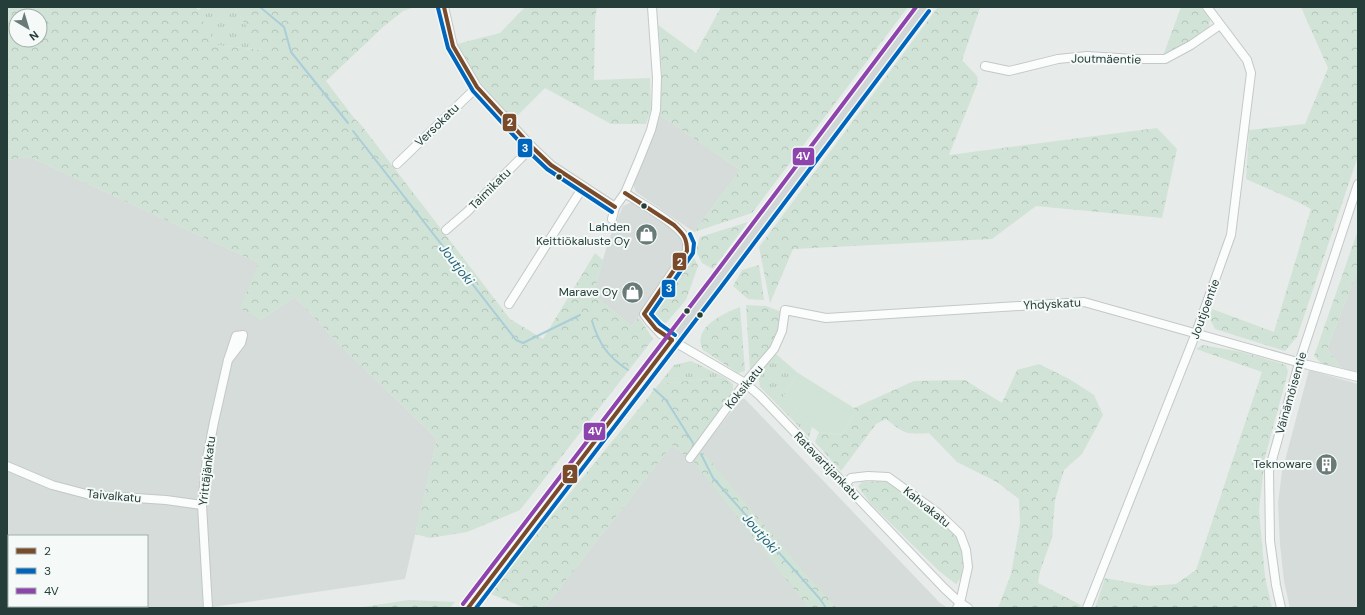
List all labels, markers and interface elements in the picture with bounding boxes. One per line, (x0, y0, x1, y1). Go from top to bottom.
north arrow (8, 8, 48, 48)
text: N (27, 28, 42, 44)
street label: Joutmäentie (1071, 50, 1141, 68)
street label: Versokatu (411, 100, 463, 150)
line badge: 2 (502, 113, 517, 132)
text: 2 (507, 115, 513, 129)
line badge: 3 (517, 138, 533, 158)
text: 3 (522, 141, 528, 155)
line badge: 4V (792, 147, 815, 166)
text: 4V (796, 149, 811, 163)
street label: Taimikatu (466, 165, 514, 213)
unlabelled marker (554, 172, 564, 182)
unlabelled marker (639, 201, 649, 211)
place label: Lahden Keittiökaluste Oy (536, 219, 630, 249)
shop icon: Lahden Keittiökaluste Oy (633, 221, 659, 247)
water label: Joutjoki (435, 240, 478, 289)
line badge: 2 (672, 252, 687, 271)
text: 2 (677, 255, 683, 269)
street label: Joutjoentie (1187, 277, 1223, 341)
shop icon: Marave Oy (620, 279, 646, 305)
line badge: 3 (661, 279, 676, 298)
text: 3 (666, 281, 672, 295)
place label: Marave Oy (559, 284, 618, 300)
street label: Yhdyskatu (1023, 294, 1081, 313)
unlabelled marker (682, 306, 692, 316)
unlabelled marker (695, 310, 705, 320)
street label: Väinämöisentie (1272, 350, 1310, 436)
street label: Koksikatu (721, 362, 767, 412)
line badge: 4V (583, 422, 606, 441)
text: 4V (588, 424, 603, 438)
street label: Ratavartijankatu (790, 428, 864, 504)
street label: Yrittäjänkatu (195, 435, 219, 507)
building icon: Teknoware (1314, 451, 1340, 477)
place label: Teknoware (1253, 456, 1312, 472)
line badge: 2 (562, 464, 578, 484)
text: 2 (567, 467, 573, 481)
street label: Kahvakatu (900, 483, 954, 531)
street label: Taivalkatu (86, 486, 142, 506)
water label: Joutjoki (739, 510, 783, 557)
legend (8, 535, 148, 607)
text: 2 (44, 543, 51, 559)
text: 3 (44, 563, 51, 579)
text: 4V (44, 583, 59, 599)

